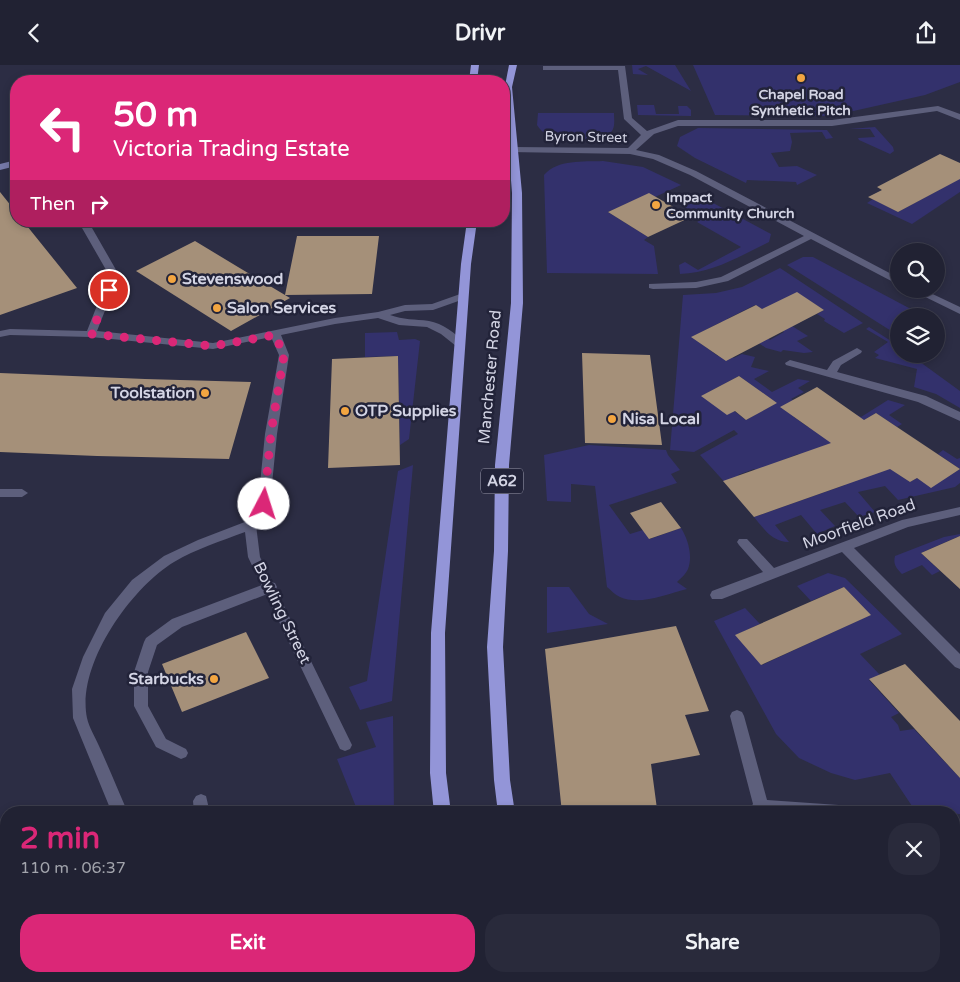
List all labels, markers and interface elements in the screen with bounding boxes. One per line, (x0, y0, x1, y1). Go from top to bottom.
icon: back (20, 19, 48, 47)
icon: share (912, 19, 940, 47)
text: Drivr (455, 20, 505, 46)
marker: Chapel Road Synthetic Pitch (795, 72, 807, 84)
place label: Chapel Road Synthetic Pitch (751, 86, 851, 119)
text: 50 m (113, 94, 198, 136)
icon: left (30, 95, 95, 160)
street label: Byron Street (544, 128, 628, 146)
text: Victoria Trading Estate (113, 136, 350, 162)
place label: Impact Community Church (666, 189, 795, 222)
icon: right (85, 190, 113, 218)
text: Then (30, 193, 75, 215)
marker: Impact Community Church (650, 199, 662, 211)
map controls (890, 243, 945, 363)
button: search (890, 243, 945, 298)
pin (88, 269, 130, 311)
place label: Stevenswood (182, 269, 283, 289)
marker: Stevenswood (166, 273, 178, 285)
icon: arrive (95, 276, 123, 304)
place label: Salon Services (227, 298, 336, 318)
marker: Salon Services (211, 302, 223, 314)
button: layers (890, 308, 945, 363)
street label: Manchester Road (474, 309, 506, 445)
place label: Toolstation (110, 383, 195, 403)
marker: Toolstation (199, 387, 211, 399)
place label: OTP Supplies (355, 401, 457, 421)
marker: OTP Supplies (339, 405, 351, 417)
place label: Nisa Local (622, 409, 700, 429)
marker: Nisa Local (606, 413, 618, 425)
road number: A62 (481, 469, 523, 493)
position arrow (237, 477, 289, 529)
street label: Moorfield Road (800, 494, 918, 554)
street label: Bowling Street (249, 559, 315, 667)
place label: Starbucks (129, 669, 204, 689)
marker: Starbucks (208, 673, 220, 685)
text: 2 min (20, 820, 100, 857)
button: close (888, 823, 940, 875)
text: 110 m · 06:37 (20, 858, 126, 878)
button: Exit (20, 914, 475, 972)
button: Share (485, 914, 940, 972)

